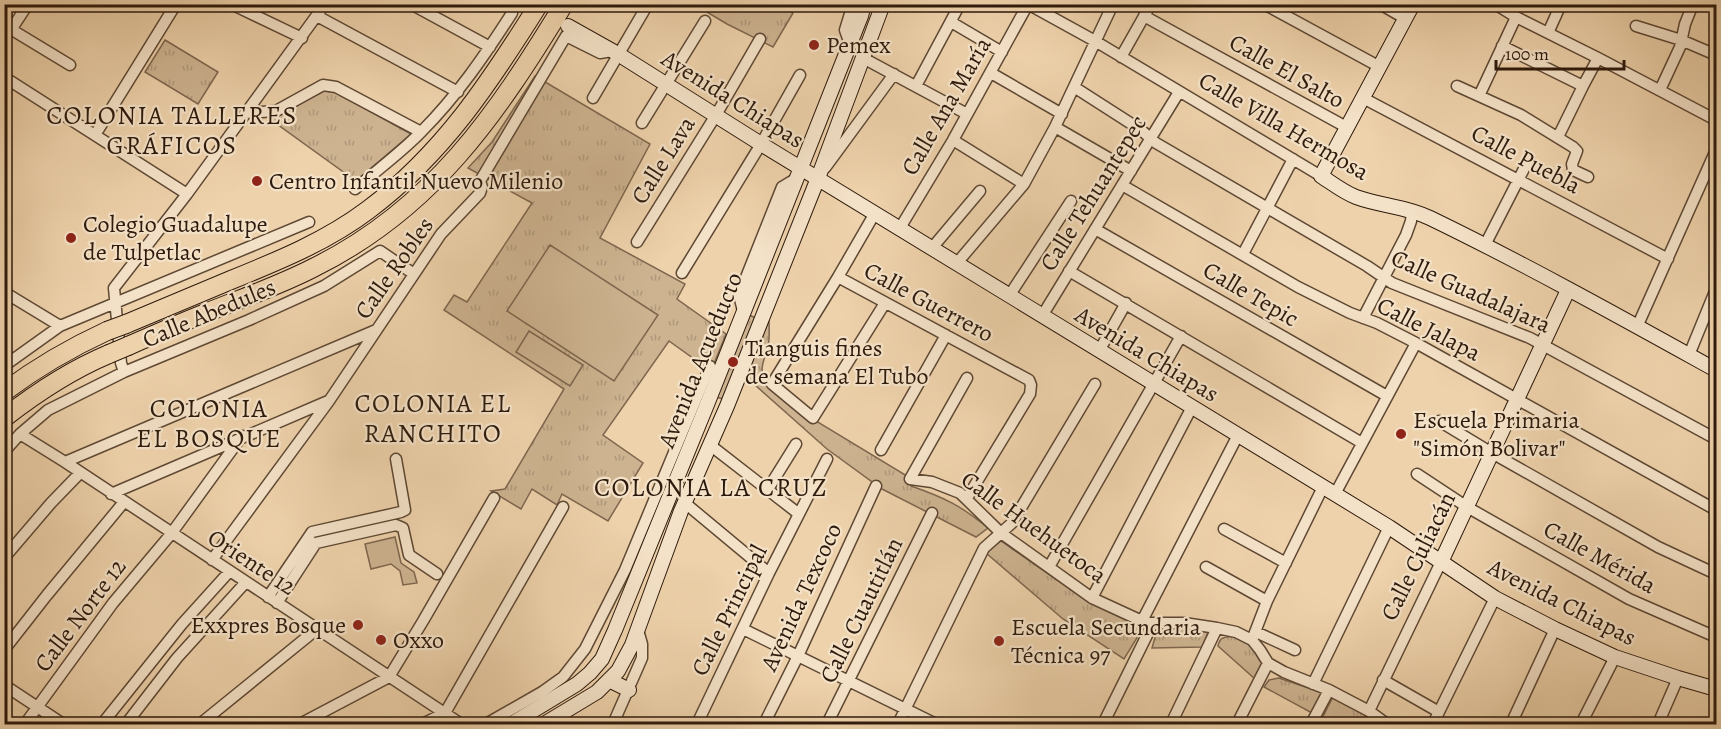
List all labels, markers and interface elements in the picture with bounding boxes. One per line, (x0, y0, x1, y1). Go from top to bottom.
street label: Calle El Salto (1224, 26, 1350, 116)
place label: Pemex (826, 29, 891, 61)
street label: Calle Ana María (894, 30, 999, 181)
scale bar (1496, 33, 1624, 71)
marker: Pemex (807, 38, 821, 52)
street label: Avenida Chiapas (655, 42, 810, 156)
text: 100 m (1505, 42, 1549, 66)
street label: Calle Villa Hermosa (1193, 64, 1376, 188)
district label: COLONIA TALLERES GRÁFICOS (46, 98, 298, 163)
street label: Calle Lava (624, 109, 703, 210)
street label: Calle Tehuantepec (1032, 109, 1154, 277)
street label: Calle Puebla (1466, 117, 1587, 202)
place label: Centro Infantil Nuevo Milenio (269, 165, 563, 197)
marker: Centro Infantil Nuevo Milenio (250, 174, 264, 188)
place label: Colegio Guadalupe de Tulpetlac (83, 208, 267, 268)
street label: Calle Robles (347, 211, 441, 325)
marker: Colegio Guadalupe de Tulpetlac (64, 231, 78, 245)
street label: Calle Guadalajara (1386, 241, 1557, 341)
street label: Calle Guerrero (859, 254, 999, 350)
street label: Calle Tepic (1197, 254, 1305, 334)
street label: Avenida Acueducto (650, 267, 750, 454)
street label: Calle Abedules (137, 271, 281, 355)
street label: Calle Jalapa (1372, 289, 1487, 369)
street label: Avenida Chiapas (1068, 298, 1225, 410)
place label: Tianguis fines de semana El Tubo (745, 332, 928, 392)
marker: Tianguis fines de semana El Tubo (726, 355, 740, 369)
district label: COLONIA EL RANCHITO (355, 386, 511, 451)
district label: COLONIA EL BOSQUE (136, 391, 282, 456)
place label: Escuela Primaria "Simón Bolivar" (1413, 404, 1581, 464)
marker: Escuela Primaria "Simón Bolivar" (1394, 427, 1408, 441)
street label: Calle Huehuetoca (955, 463, 1114, 591)
district label: COLONIA LA CRUZ (594, 470, 828, 505)
street label: Calle Culiacán (1373, 486, 1463, 626)
street label: Calle Mérida (1538, 513, 1663, 601)
street label: Avenida Texcoco (752, 518, 849, 677)
street label: Oriente 12 (202, 521, 302, 603)
street label: Calle Cuautitlán (812, 532, 910, 688)
street label: Calle Principal (683, 539, 775, 681)
street label: Avenida Chiapas (1481, 550, 1642, 653)
street label: Calle Norte 12 (27, 552, 133, 678)
place label: Exxpres Bosque (190, 609, 346, 641)
place label: Escuela Secundaria Técnica 97 (1011, 611, 1202, 671)
marker: Exxpres Bosque (351, 618, 365, 632)
place label: Oxxo (393, 624, 444, 656)
marker: Oxxo (374, 633, 388, 647)
marker: Escuela Secundaria Técnica 97 (992, 634, 1006, 648)

